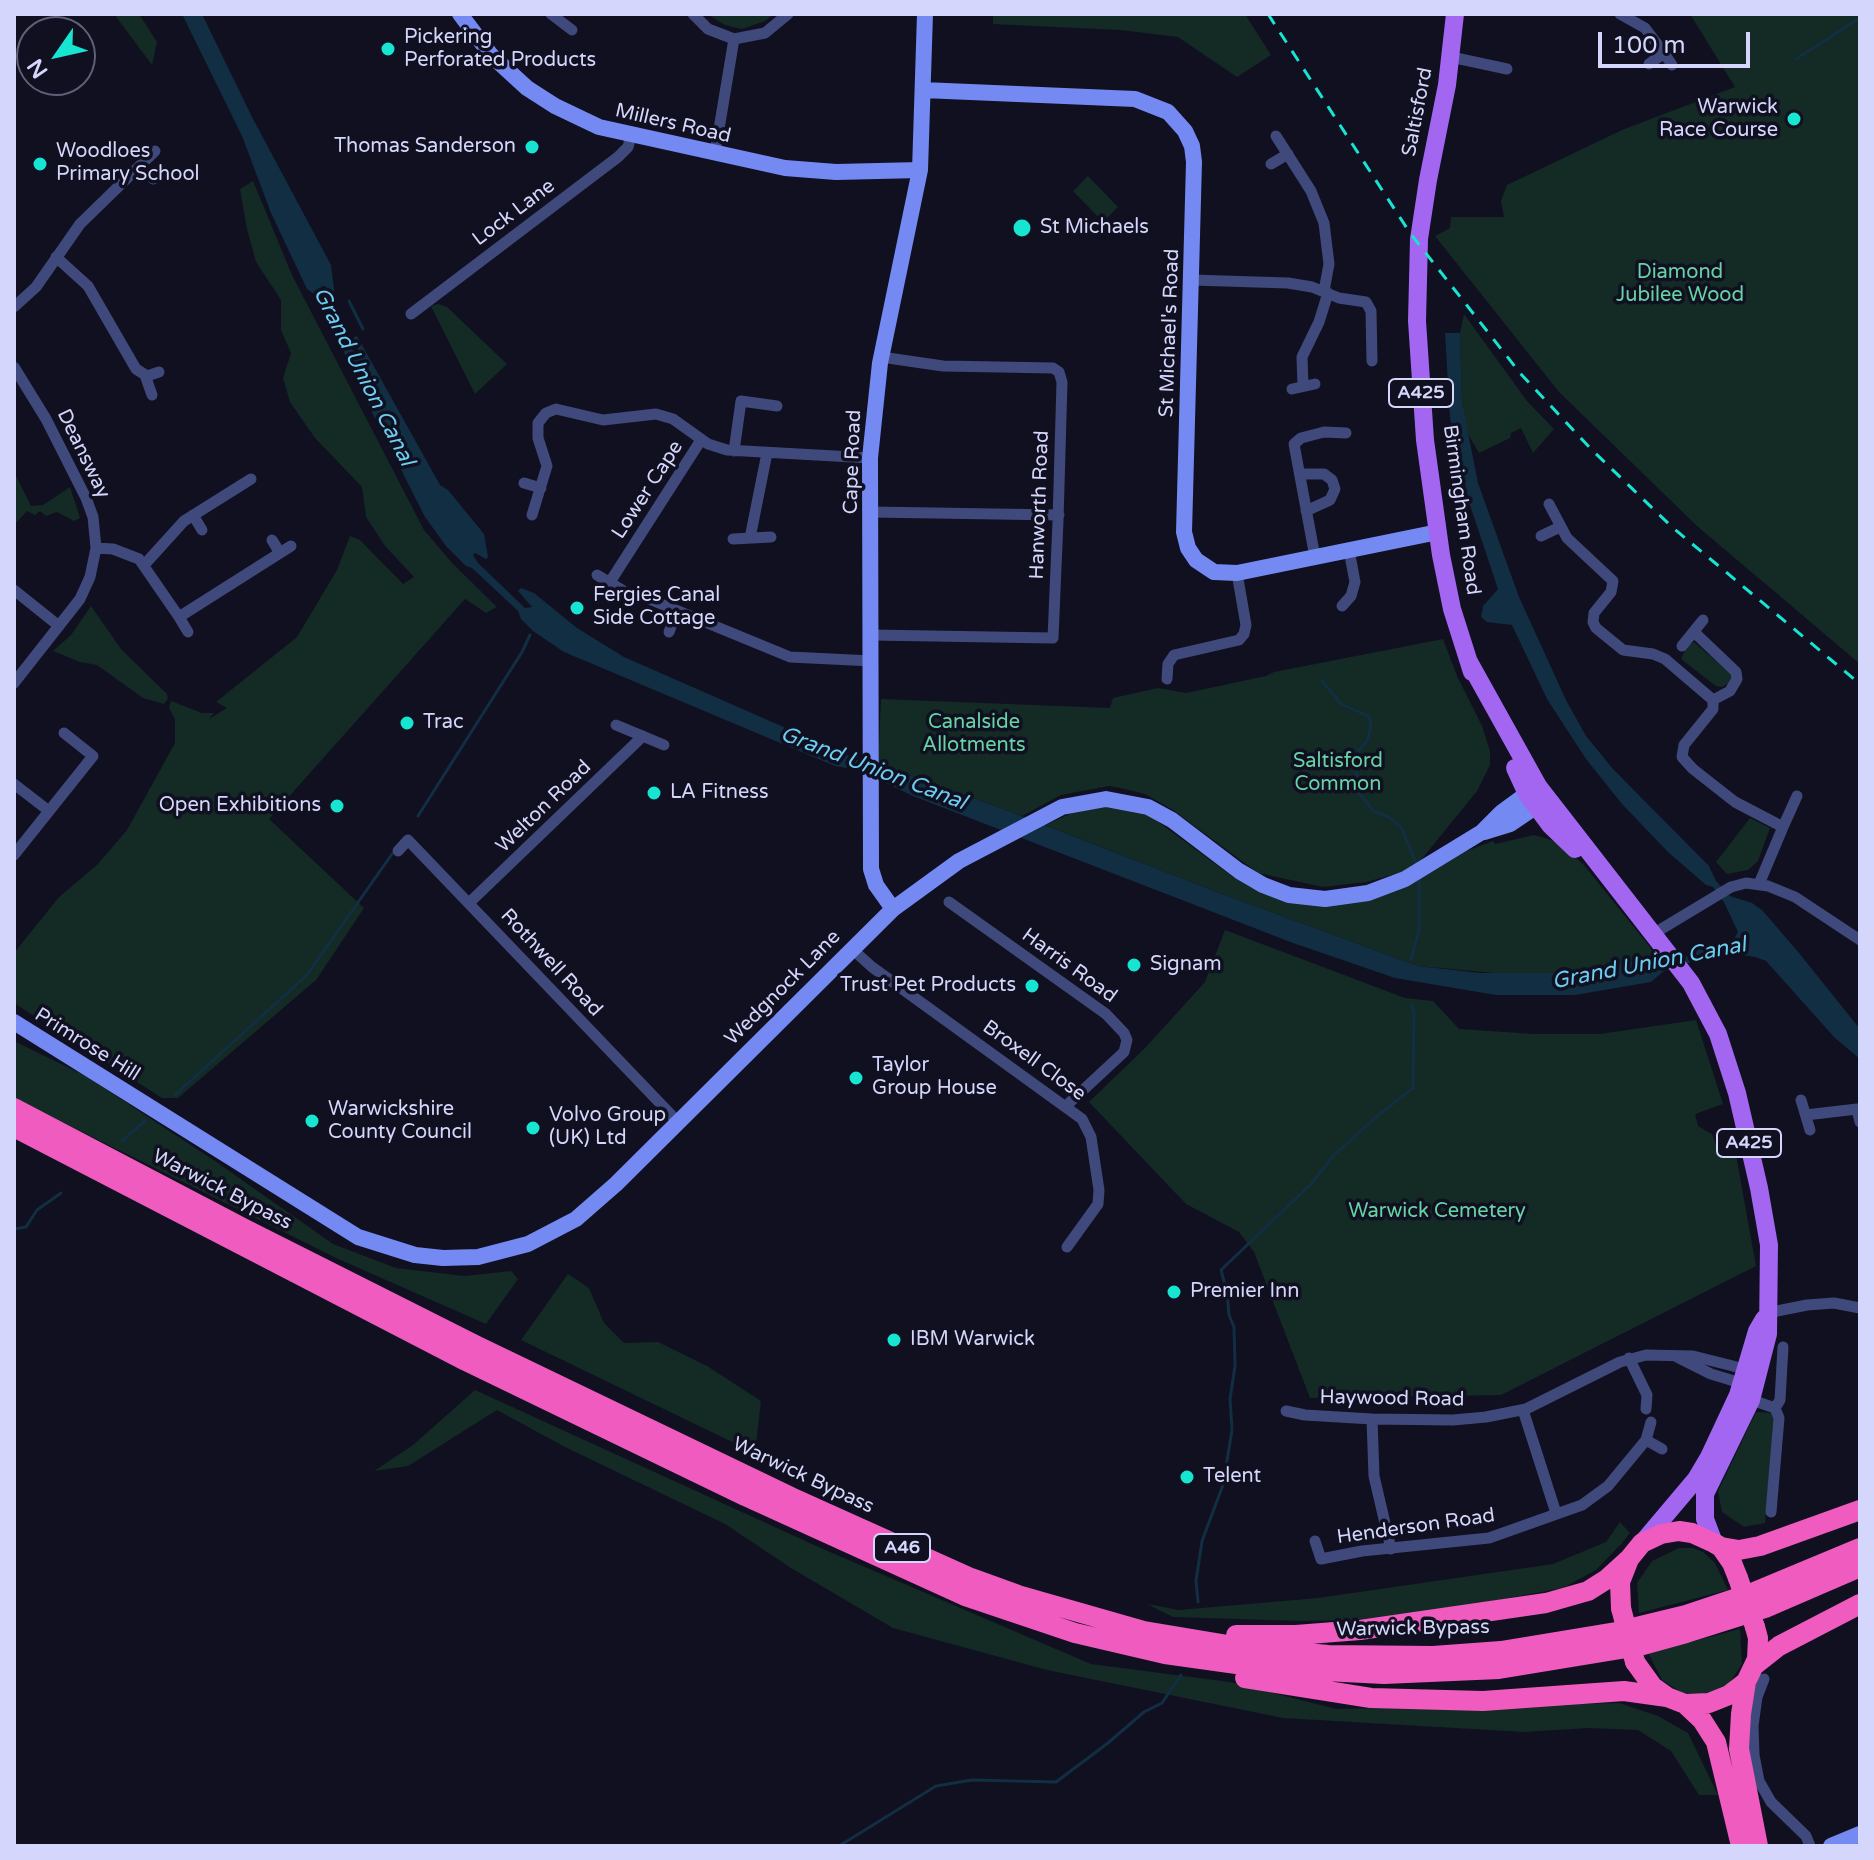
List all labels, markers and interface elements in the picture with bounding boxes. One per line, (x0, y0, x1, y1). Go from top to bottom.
north arrow (16, 16, 96, 96)
scale bar (1602, 16, 1754, 66)
place label: Pickering Perforated Products (404, 26, 596, 73)
text: 100 m (1612, 31, 1686, 60)
marker: Pickering Perforated Products (379, 40, 397, 58)
text: N (22, 54, 53, 83)
street label: Saltisford (1398, 66, 1438, 158)
place label: Warwick Race Course (1659, 96, 1778, 143)
street label: Millers Road (613, 99, 733, 149)
marker: Warwick Race Course (1785, 110, 1803, 128)
place label: Thomas Sanderson (334, 135, 516, 159)
marker: Thomas Sanderson (523, 138, 541, 156)
place label: Woodloes Primary School (56, 140, 200, 187)
marker: Woodloes Primary School (31, 155, 49, 173)
street label: Lock Lane (468, 174, 560, 252)
place label: St Michaels (1040, 216, 1149, 240)
marker: St Michaels (1011, 217, 1033, 239)
street label: St Michael's Road (1155, 248, 1185, 418)
park label: Diamond Jubilee Wood (1616, 261, 1744, 308)
water label: Grand Union Canal (307, 283, 419, 471)
road number: A425 (1389, 379, 1453, 407)
street label: Deansway (51, 405, 115, 503)
street label: Cape Road (839, 409, 867, 515)
street label: Birmingham Road (1437, 423, 1485, 597)
street label: Hanworth Road (1025, 430, 1055, 580)
street label: Lower Cape (607, 436, 689, 544)
place label: Fergies Canal Side Cottage (593, 584, 720, 631)
marker: Fergies Canal Side Cottage (568, 599, 586, 617)
place label: Trac (423, 711, 464, 735)
park label: Canalside Allotments (922, 711, 1026, 758)
marker: Trac (398, 714, 416, 732)
water label: Grand Union Canal (776, 721, 970, 817)
park label: Saltisford Common (1293, 750, 1383, 797)
street label: Welton Road (491, 756, 597, 858)
place label: LA Fitness (670, 781, 768, 805)
marker: LA Fitness (645, 784, 663, 802)
place label: Open Exhibitions (159, 794, 321, 818)
marker: Open Exhibitions (328, 797, 346, 815)
street label: Rothwell Road (495, 904, 607, 1022)
street label: Harris Road (1017, 923, 1121, 1009)
street label: Wedgnock Lane (720, 925, 846, 1051)
water label: Grand Union Canal (1550, 932, 1748, 996)
place label: Signam (1150, 953, 1222, 977)
marker: Signam (1125, 956, 1143, 974)
place label: Trust Pet Products (840, 974, 1016, 998)
marker: Trust Pet Products (1023, 977, 1041, 995)
street label: Primrose Hill (30, 1003, 144, 1087)
street label: Broxell Close (978, 1015, 1090, 1107)
place label: Taylor Group House (872, 1054, 997, 1101)
marker: Taylor Group House (847, 1069, 865, 1087)
place label: Warwickshire County Council (328, 1098, 472, 1145)
place label: Volvo Group (UK) Ltd (549, 1104, 666, 1151)
marker: Warwickshire County Council (303, 1112, 321, 1130)
marker: Volvo Group (UK) Ltd (524, 1119, 542, 1137)
road number: A425 (1717, 1129, 1781, 1157)
street label: Warwick Bypass (148, 1145, 296, 1235)
park label: Warwick Cemetery (1348, 1200, 1526, 1224)
place label: Premier Inn (1190, 1280, 1299, 1304)
marker: Premier Inn (1165, 1283, 1183, 1301)
place label: IBM Warwick (910, 1328, 1035, 1352)
marker: IBM Warwick (885, 1331, 903, 1349)
street label: Haywood Road (1319, 1386, 1465, 1412)
street label: Warwick Bypass (728, 1433, 878, 1519)
place label: Telent (1203, 1465, 1261, 1489)
marker: Telent (1178, 1468, 1196, 1486)
street label: Henderson Road (1335, 1504, 1497, 1550)
road number: A46 (874, 1534, 930, 1562)
street label: Warwick Bypass (1336, 1616, 1490, 1642)

